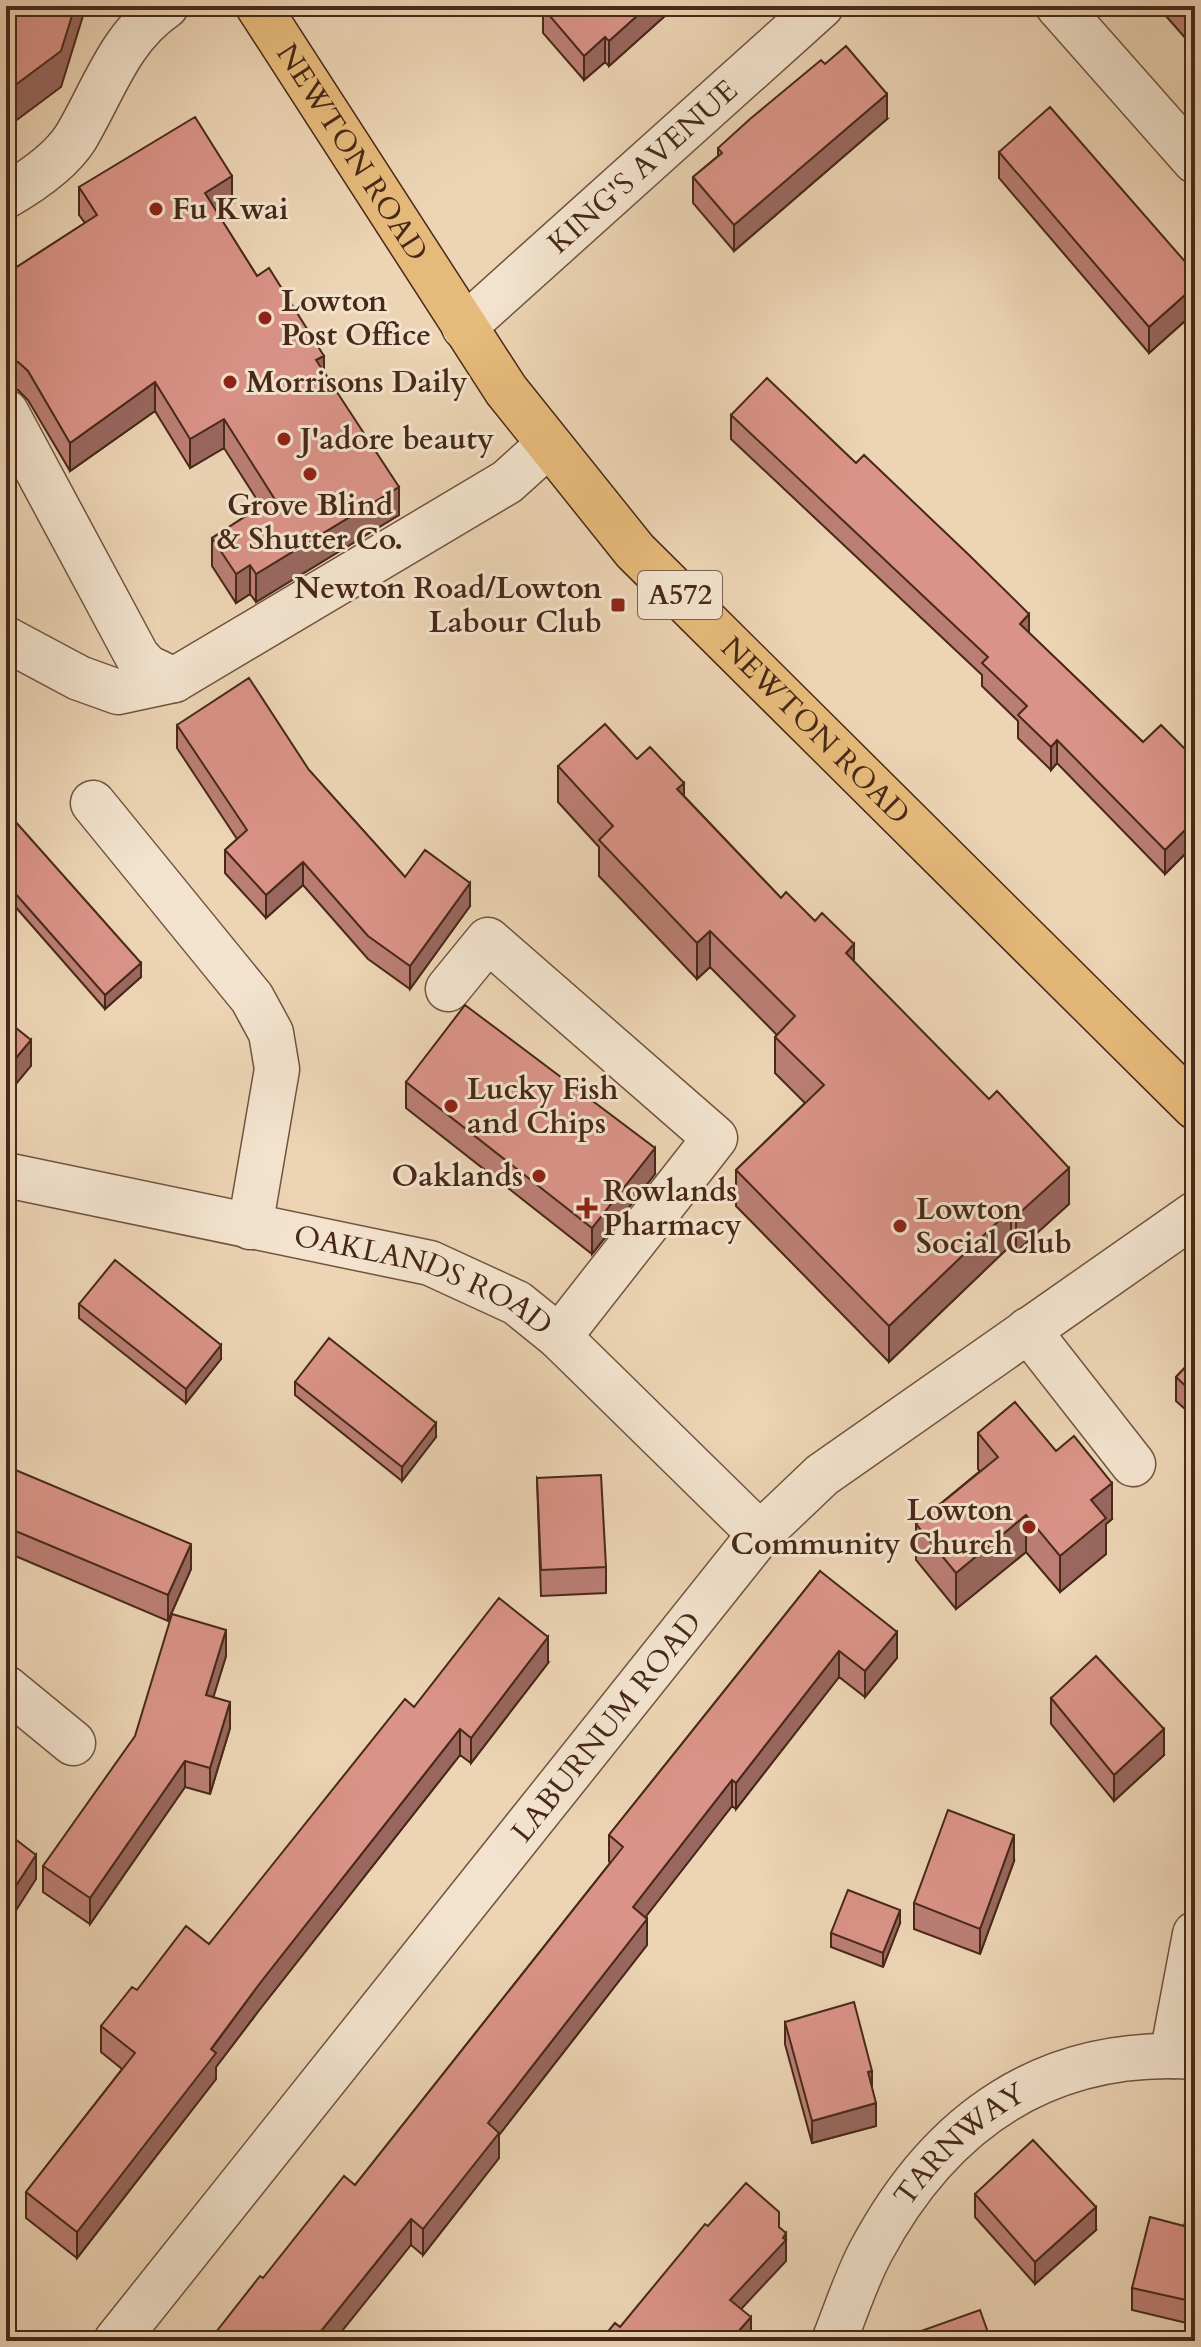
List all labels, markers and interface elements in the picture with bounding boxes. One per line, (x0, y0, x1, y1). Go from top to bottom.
street label: NEWTON ROAD (267, 35, 438, 269)
street label: KING'S AVENUE (539, 70, 746, 263)
place label: Fu Kwai (172, 189, 288, 230)
marker: Fu Kwai (147, 200, 165, 218)
place label: Lowton Post Office (281, 281, 431, 356)
marker: Lowton Post Office (256, 309, 274, 327)
place label: Morrisons Daily (246, 362, 468, 403)
marker: Morrisons Daily (221, 373, 239, 391)
place label: J'adore beauty (296, 419, 494, 460)
marker: J'adore beauty (275, 430, 293, 448)
marker: Grove Blind & Shutter Co. (301, 465, 319, 483)
place label: Grove Blind & Shutter Co. (217, 485, 403, 560)
place label: Newton Road/Lowton Labour Club (294, 568, 602, 643)
road number: A572 (638, 571, 722, 619)
marker: Newton Road/Lowton Labour Club (609, 596, 627, 614)
street label: NEWTON ROAD (712, 627, 919, 833)
place label: Lucky Fish and Chips (467, 1069, 619, 1144)
marker: Lucky Fish and Chips (442, 1097, 460, 1115)
place label: Oaklands (392, 1156, 523, 1197)
marker: Oaklands (530, 1167, 548, 1185)
place label: Rowlands Pharmacy (603, 1171, 742, 1246)
place label: Lowton Social Club (916, 1189, 1072, 1264)
marker: Rowlands Pharmacy (578, 1199, 596, 1217)
street label: OAKLANDS ROAD (290, 1215, 561, 1344)
marker: Lowton Social Club (891, 1217, 909, 1235)
place label: Lowton Community Church (731, 1490, 1013, 1565)
marker: Lowton Community Church (1020, 1518, 1038, 1536)
street label: LABURNUM ROAD (502, 1603, 711, 1850)
street label: TARNWAY (884, 2072, 1033, 2214)

